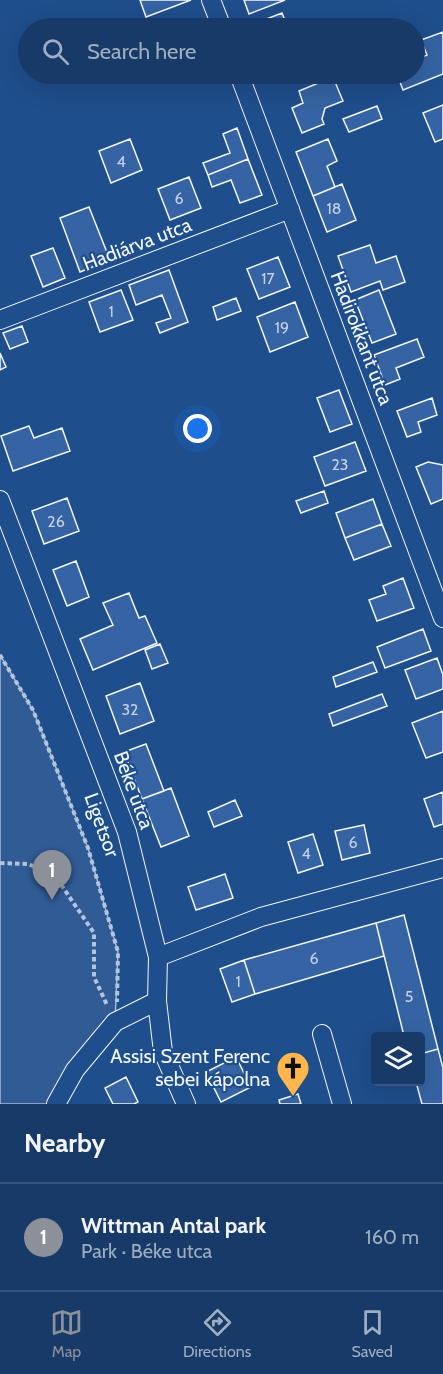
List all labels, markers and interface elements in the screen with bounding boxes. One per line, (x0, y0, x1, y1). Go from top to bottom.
search box (18, 18, 425, 84)
icon: search (39, 35, 72, 68)
text: Search here (87, 38, 196, 65)
house number: 4 (116, 152, 126, 171)
house number: 6 (174, 189, 184, 208)
house number: 18 (327, 199, 341, 218)
street label: Hadiárva utca (79, 212, 195, 276)
street label: Hadirokkant utca (325, 268, 399, 409)
house number: 17 (261, 269, 275, 288)
house number: 1 (108, 302, 114, 321)
house number: 19 (275, 318, 289, 337)
your location (183, 414, 212, 443)
house number: 23 (331, 455, 349, 474)
house number: 26 (47, 512, 65, 531)
house number: 32 (121, 700, 139, 719)
street label: Béke utca (109, 748, 159, 833)
street label: Ligetsor (79, 790, 125, 861)
house number: 6 (348, 833, 358, 852)
house number: 4 (301, 844, 311, 863)
pin: 1 (32, 850, 72, 900)
house number: 6 (309, 949, 319, 968)
house number: 1 (235, 972, 241, 991)
house number: 5 (405, 987, 413, 1006)
map controls (371, 1032, 425, 1086)
button: layers (371, 1032, 425, 1086)
place label: Assisi Szent Ferenc sebei kápolna (110, 1044, 270, 1091)
church icon: Assisi Szent Ferenc sebei kápolna (275, 1050, 311, 1097)
text: Nearby (24, 1127, 105, 1159)
text: Wittman Antal park (81, 1212, 266, 1239)
text: 1 (40, 1225, 47, 1249)
text: 160 m (365, 1225, 419, 1249)
text: Park · Béke utca (81, 1239, 212, 1263)
tab: Map (50, 1306, 83, 1361)
tab: Directions (183, 1306, 251, 1361)
tab: Saved (351, 1306, 393, 1361)

